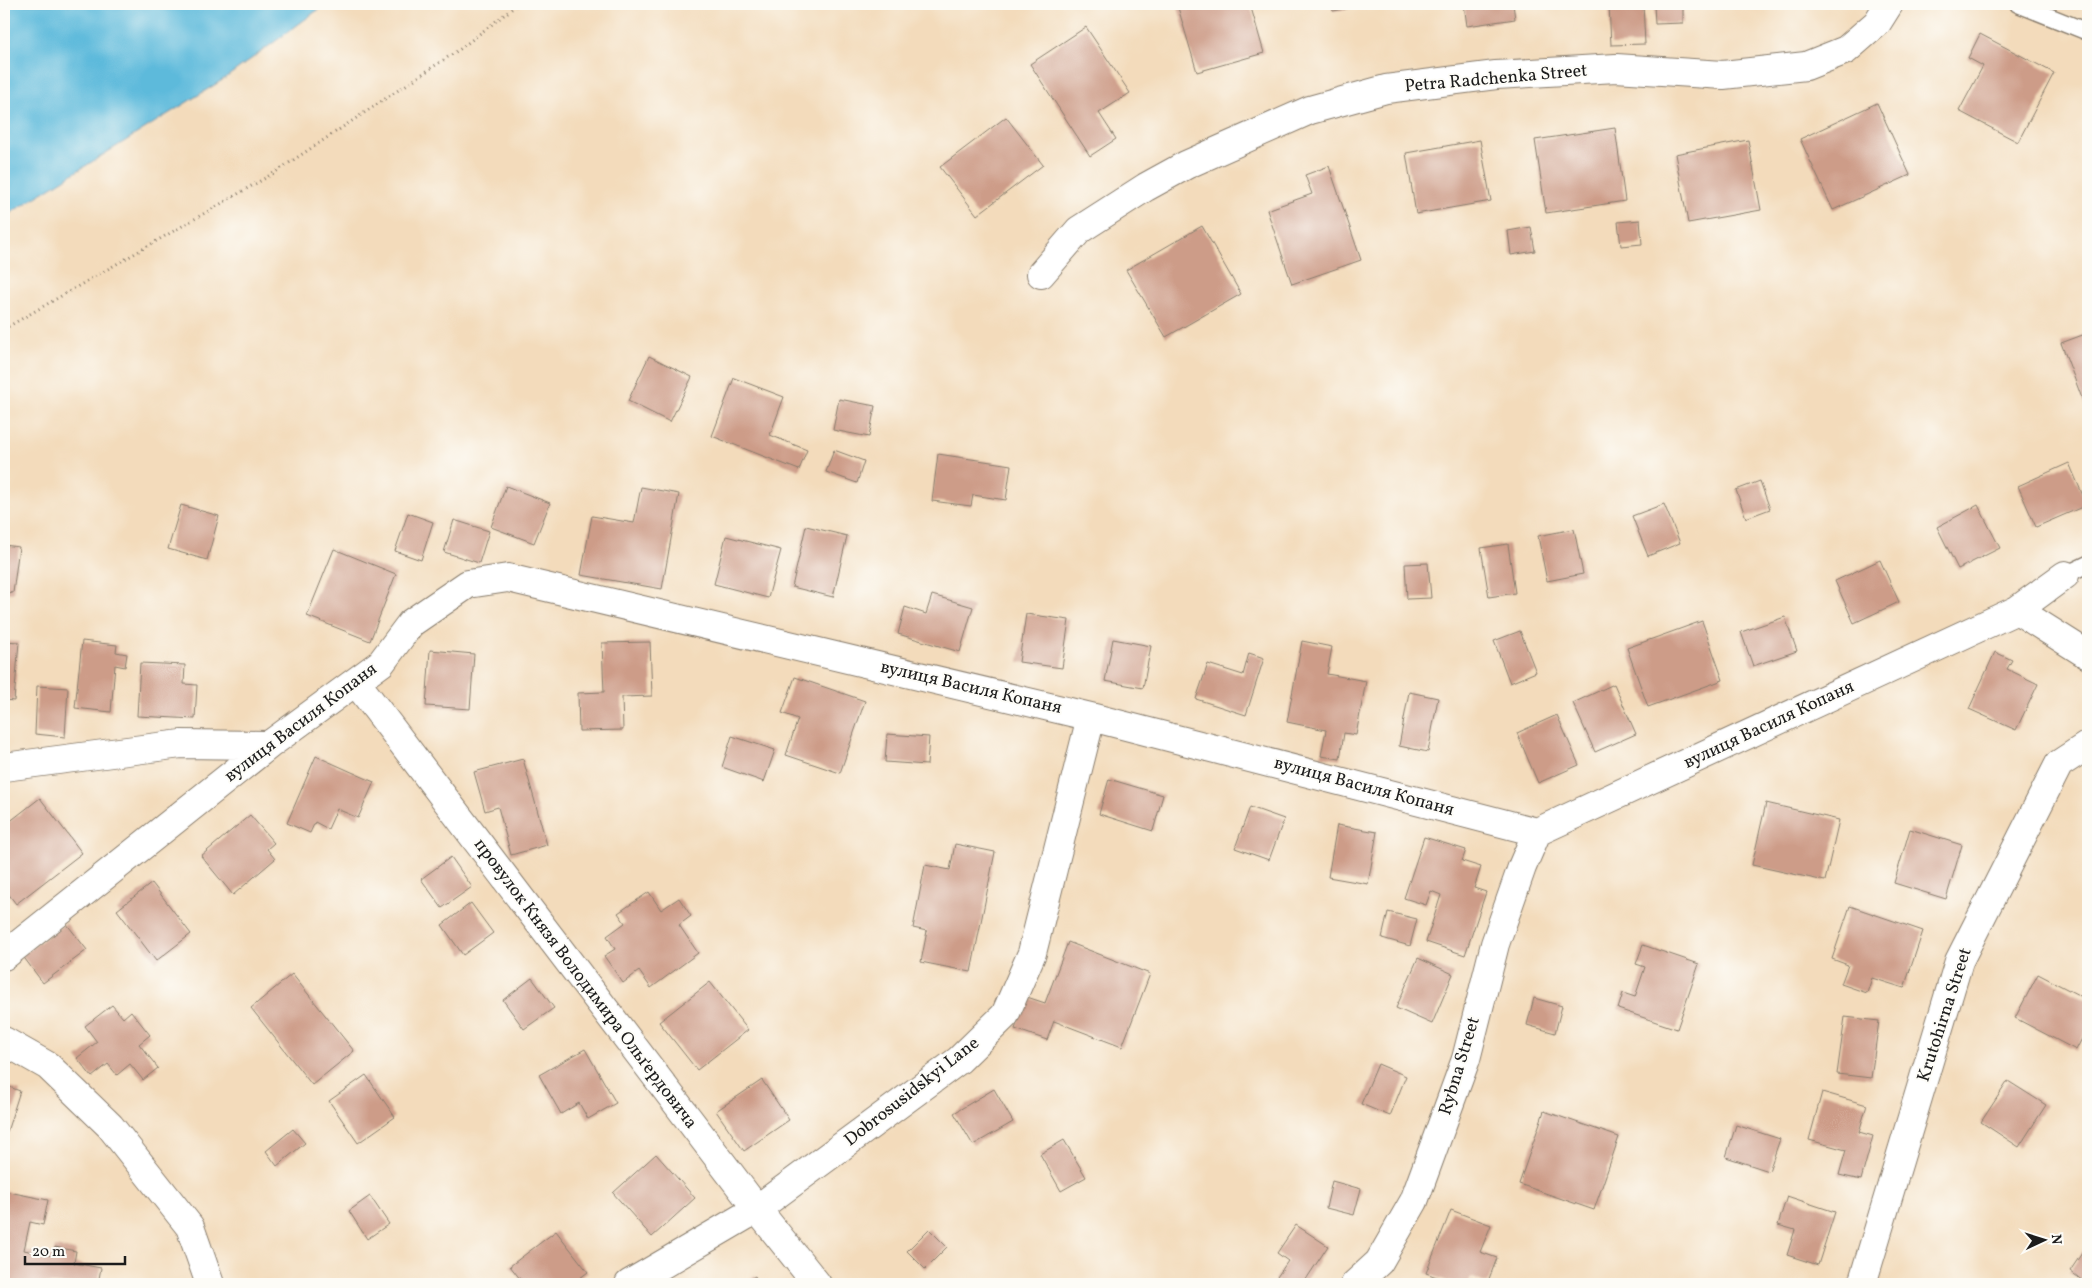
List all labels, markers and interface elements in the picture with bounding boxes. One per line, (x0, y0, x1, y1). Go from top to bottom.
street label: Petra Radchenka Street (1403, 59, 1589, 99)
street label: вулиця Василя Копаня (878, 655, 1064, 721)
street label: вулиця Василя Копаня (219, 657, 383, 789)
street label: вулиця Василя Копаня (1680, 674, 1858, 776)
street label: вулиця Василя Копаня (1271, 751, 1457, 823)
street label: провулок Князя Володимира Ольґердовича (467, 834, 703, 1134)
street label: Krutohirna Street (1912, 945, 1978, 1085)
street label: Rybna Street (1433, 1014, 1487, 1118)
street label: Dobrosusidskyi Lane (839, 1031, 985, 1153)
north arrow (2020, 1216, 2070, 1266)
scale bar (25, 1233, 125, 1265)
text: N (2046, 1233, 2065, 1245)
text: 20 m (32, 1242, 65, 1263)

